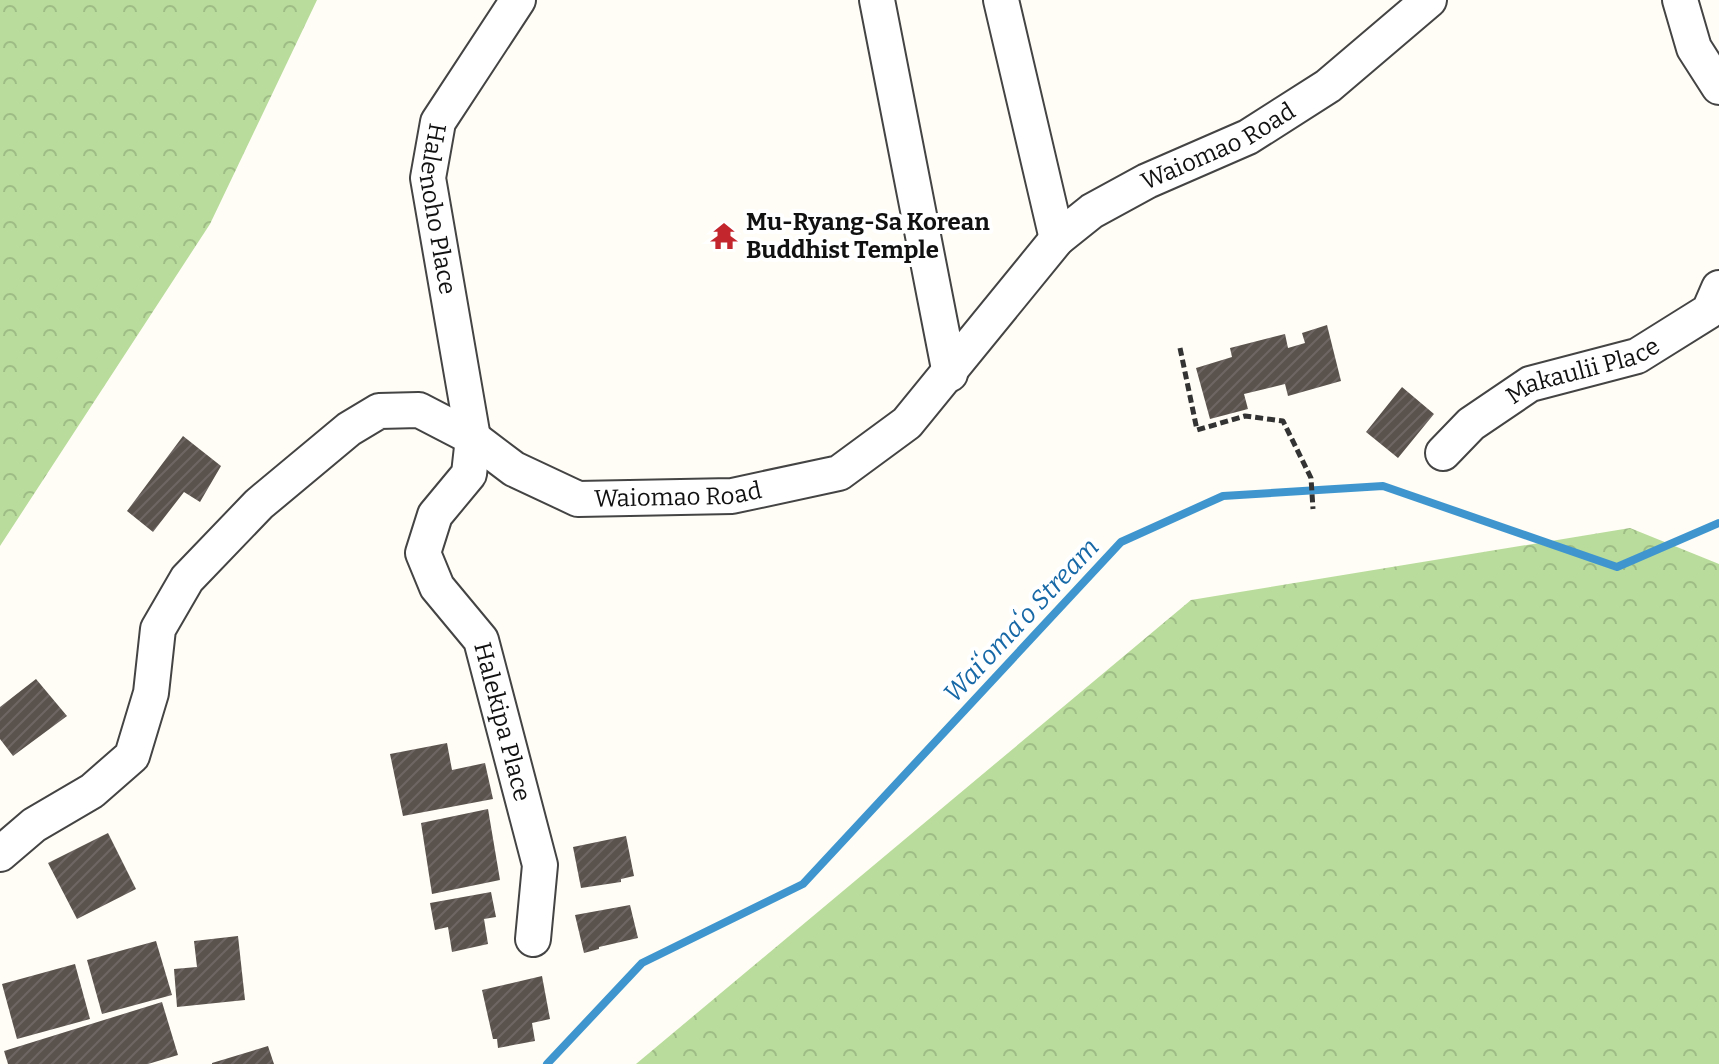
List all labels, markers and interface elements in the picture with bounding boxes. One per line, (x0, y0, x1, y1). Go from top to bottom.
street label: Waiomao Road (1137, 97, 1300, 196)
street label: Halenoho Place (414, 121, 462, 297)
place label: Mu-Ryang-Sa Korean Buddhist Temple (746, 208, 990, 264)
temple icon: Mu-Ryang-Sa Korean Buddhist Temple (709, 221, 739, 251)
street label: Makaulii Place (1501, 332, 1665, 410)
street label: Waiomao Road (594, 476, 764, 513)
water label: Waiʻomaʻo Stream (937, 532, 1105, 709)
street label: Halekipa Place (468, 639, 537, 804)

